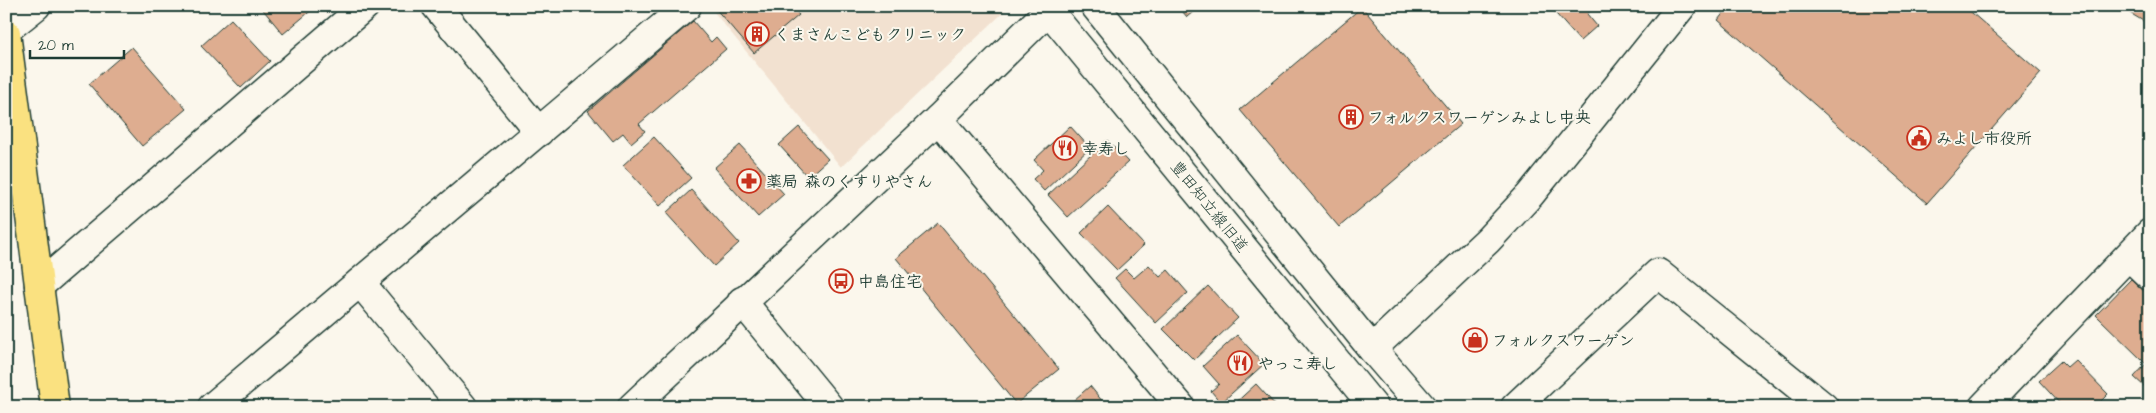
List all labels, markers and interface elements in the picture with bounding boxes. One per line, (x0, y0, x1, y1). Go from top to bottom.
building icon: くまさんこどもクリニック (744, 21, 770, 47)
place label: くまさんこどもクリニック (774, 24, 966, 46)
scale bar (30, 28, 124, 60)
text: 20 m (38, 35, 74, 56)
building icon: フォルクスワーゲンみよし中央 (1338, 104, 1364, 130)
place label: フォルクスワーゲンみよし中央 (1368, 107, 1591, 129)
public building icon: みよし市役所 (1906, 125, 1932, 151)
place label: みよし市役所 (1936, 128, 2032, 150)
restaurant icon: 幸寿し (1052, 135, 1078, 161)
place label: 幸寿し (1082, 138, 1130, 160)
street label: 豊田知立線旧道 (1165, 156, 1253, 257)
pharmacy icon: 薬局 森のくすりやさん (736, 168, 762, 194)
place label: 薬局 森のくすりやさん (766, 171, 932, 193)
bus stop icon: 中島住宅 (828, 268, 854, 294)
place label: 中島住宅 (858, 271, 922, 293)
shop icon: フォルクスワーゲン (1462, 327, 1488, 353)
place label: フォルクスワーゲン (1492, 330, 1635, 352)
restaurant icon: やっこ寿し (1227, 350, 1253, 376)
place label: やっこ寿し (1258, 353, 1338, 375)

